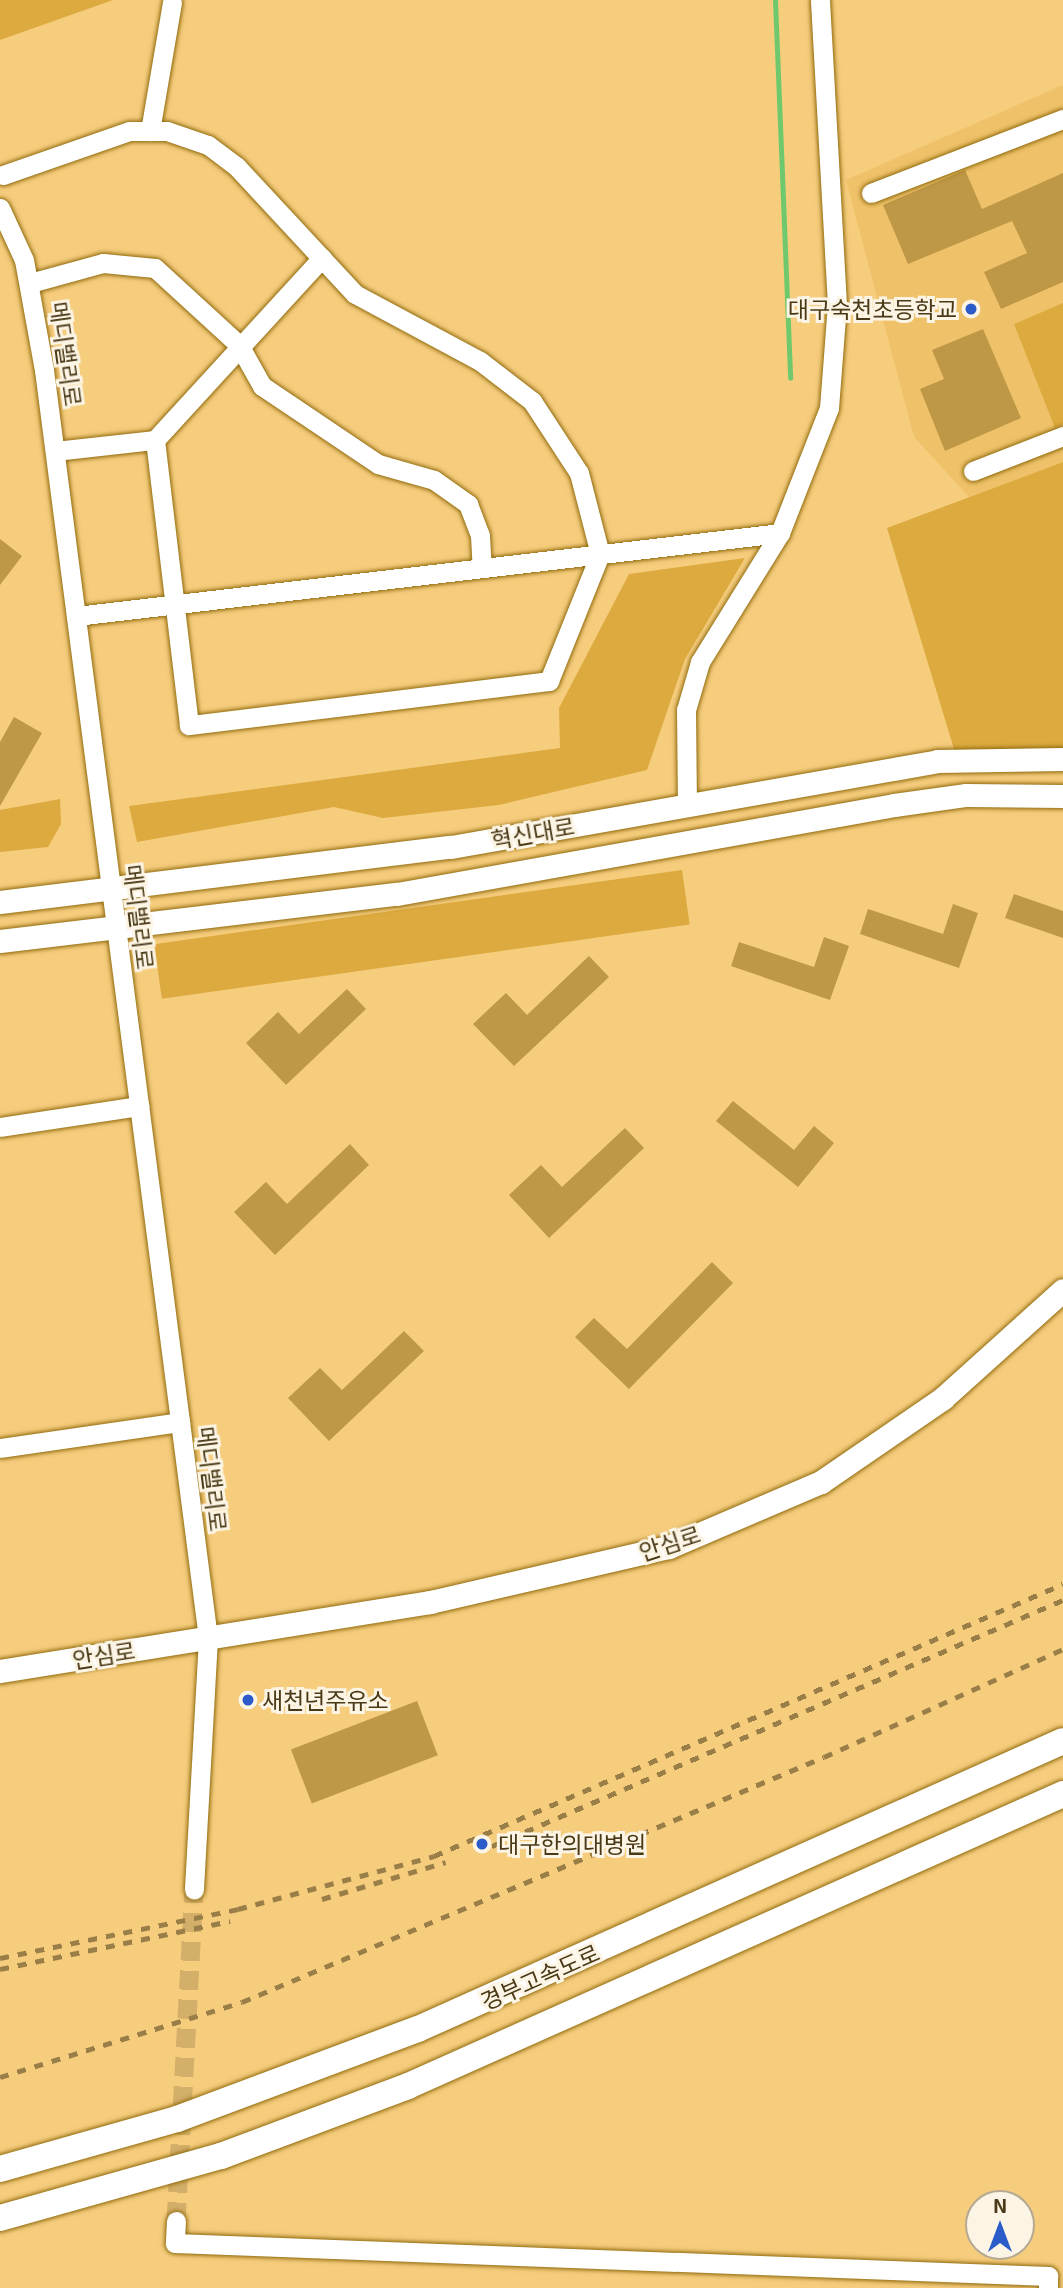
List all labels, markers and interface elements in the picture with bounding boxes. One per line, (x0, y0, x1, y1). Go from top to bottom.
place label: 대구숙천초등학교 (788, 295, 957, 323)
street label: 메디밸리로 (45, 300, 87, 408)
marker: 대구숙천초등학교 (963, 301, 979, 317)
street label: 혁신대로 (489, 812, 577, 854)
street label: 메디밸리로 (119, 863, 159, 971)
street label: 메디밸리로 (192, 1425, 232, 1533)
street label: 안심로 (636, 1520, 704, 1566)
street label: 안심로 (70, 1636, 138, 1674)
place label: 새천년주유소 (262, 1686, 389, 1714)
marker: 새천년주유소 (240, 1692, 256, 1708)
place label: 대구한의대병원 (498, 1830, 646, 1858)
marker: 대구한의대병원 (472, 1834, 492, 1854)
street label: 경부고속도로 (476, 1939, 604, 2015)
north arrow (965, 2190, 1035, 2260)
text: N (993, 2194, 1007, 2217)

